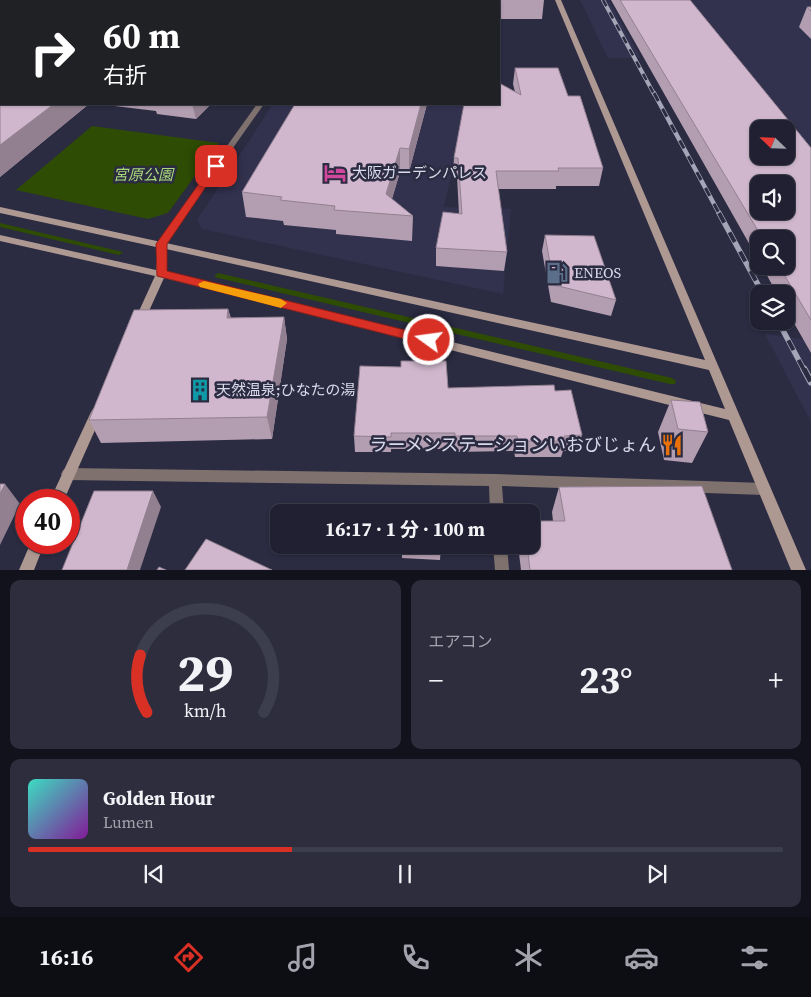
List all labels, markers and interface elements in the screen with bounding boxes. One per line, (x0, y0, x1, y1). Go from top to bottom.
text: 60 m (103, 12, 180, 60)
icon: right (20, 20, 85, 85)
text: 右折 (103, 60, 147, 90)
north arrow (750, 120, 795, 165)
map controls (750, 120, 795, 330)
pin (195, 145, 237, 187)
icon: arrive (202, 152, 230, 180)
hotel icon: 大阪ガーデンパレス (322, 160, 348, 186)
place label: 大阪ガーデンパレス (352, 162, 487, 183)
park label: 宮原公園 (113, 164, 175, 185)
button: sound (750, 175, 795, 220)
button: search (750, 230, 795, 275)
fuel station icon: ENEOS (544, 260, 570, 286)
place label: ENEOS (574, 262, 622, 283)
button: layers (750, 285, 795, 330)
position arrow (402, 313, 454, 365)
building icon: 天然温泉;ひなたの湯 (187, 377, 213, 403)
place label: 天然温泉;ひなたの湯 (216, 379, 356, 400)
place label: ラーメンステーションいおびじょん (369, 432, 656, 457)
restaurant icon: ラーメンステーションいおびじょん (659, 432, 685, 458)
speed limit sign: 40 (15, 489, 80, 554)
text: 16:17 · 1 分 · 100 m (325, 516, 485, 542)
text: エアコン (429, 630, 493, 652)
text: 29 (177, 637, 233, 708)
text: 23° (579, 654, 633, 706)
text: − (429, 661, 443, 699)
text: + (768, 661, 783, 699)
text: km/h (184, 698, 227, 723)
text: Golden Hour (103, 785, 215, 811)
text: Lumen (103, 811, 154, 833)
icon: previous (140, 860, 168, 888)
icon: pause (391, 860, 419, 888)
icon: next (643, 860, 671, 888)
icon: directions (171, 940, 206, 975)
icon: music (285, 940, 320, 975)
icon: phone (398, 940, 433, 975)
icon: climate (511, 940, 546, 975)
icon: car (624, 940, 659, 975)
icon: filters (737, 940, 772, 975)
text: 16:16 (39, 942, 93, 972)

